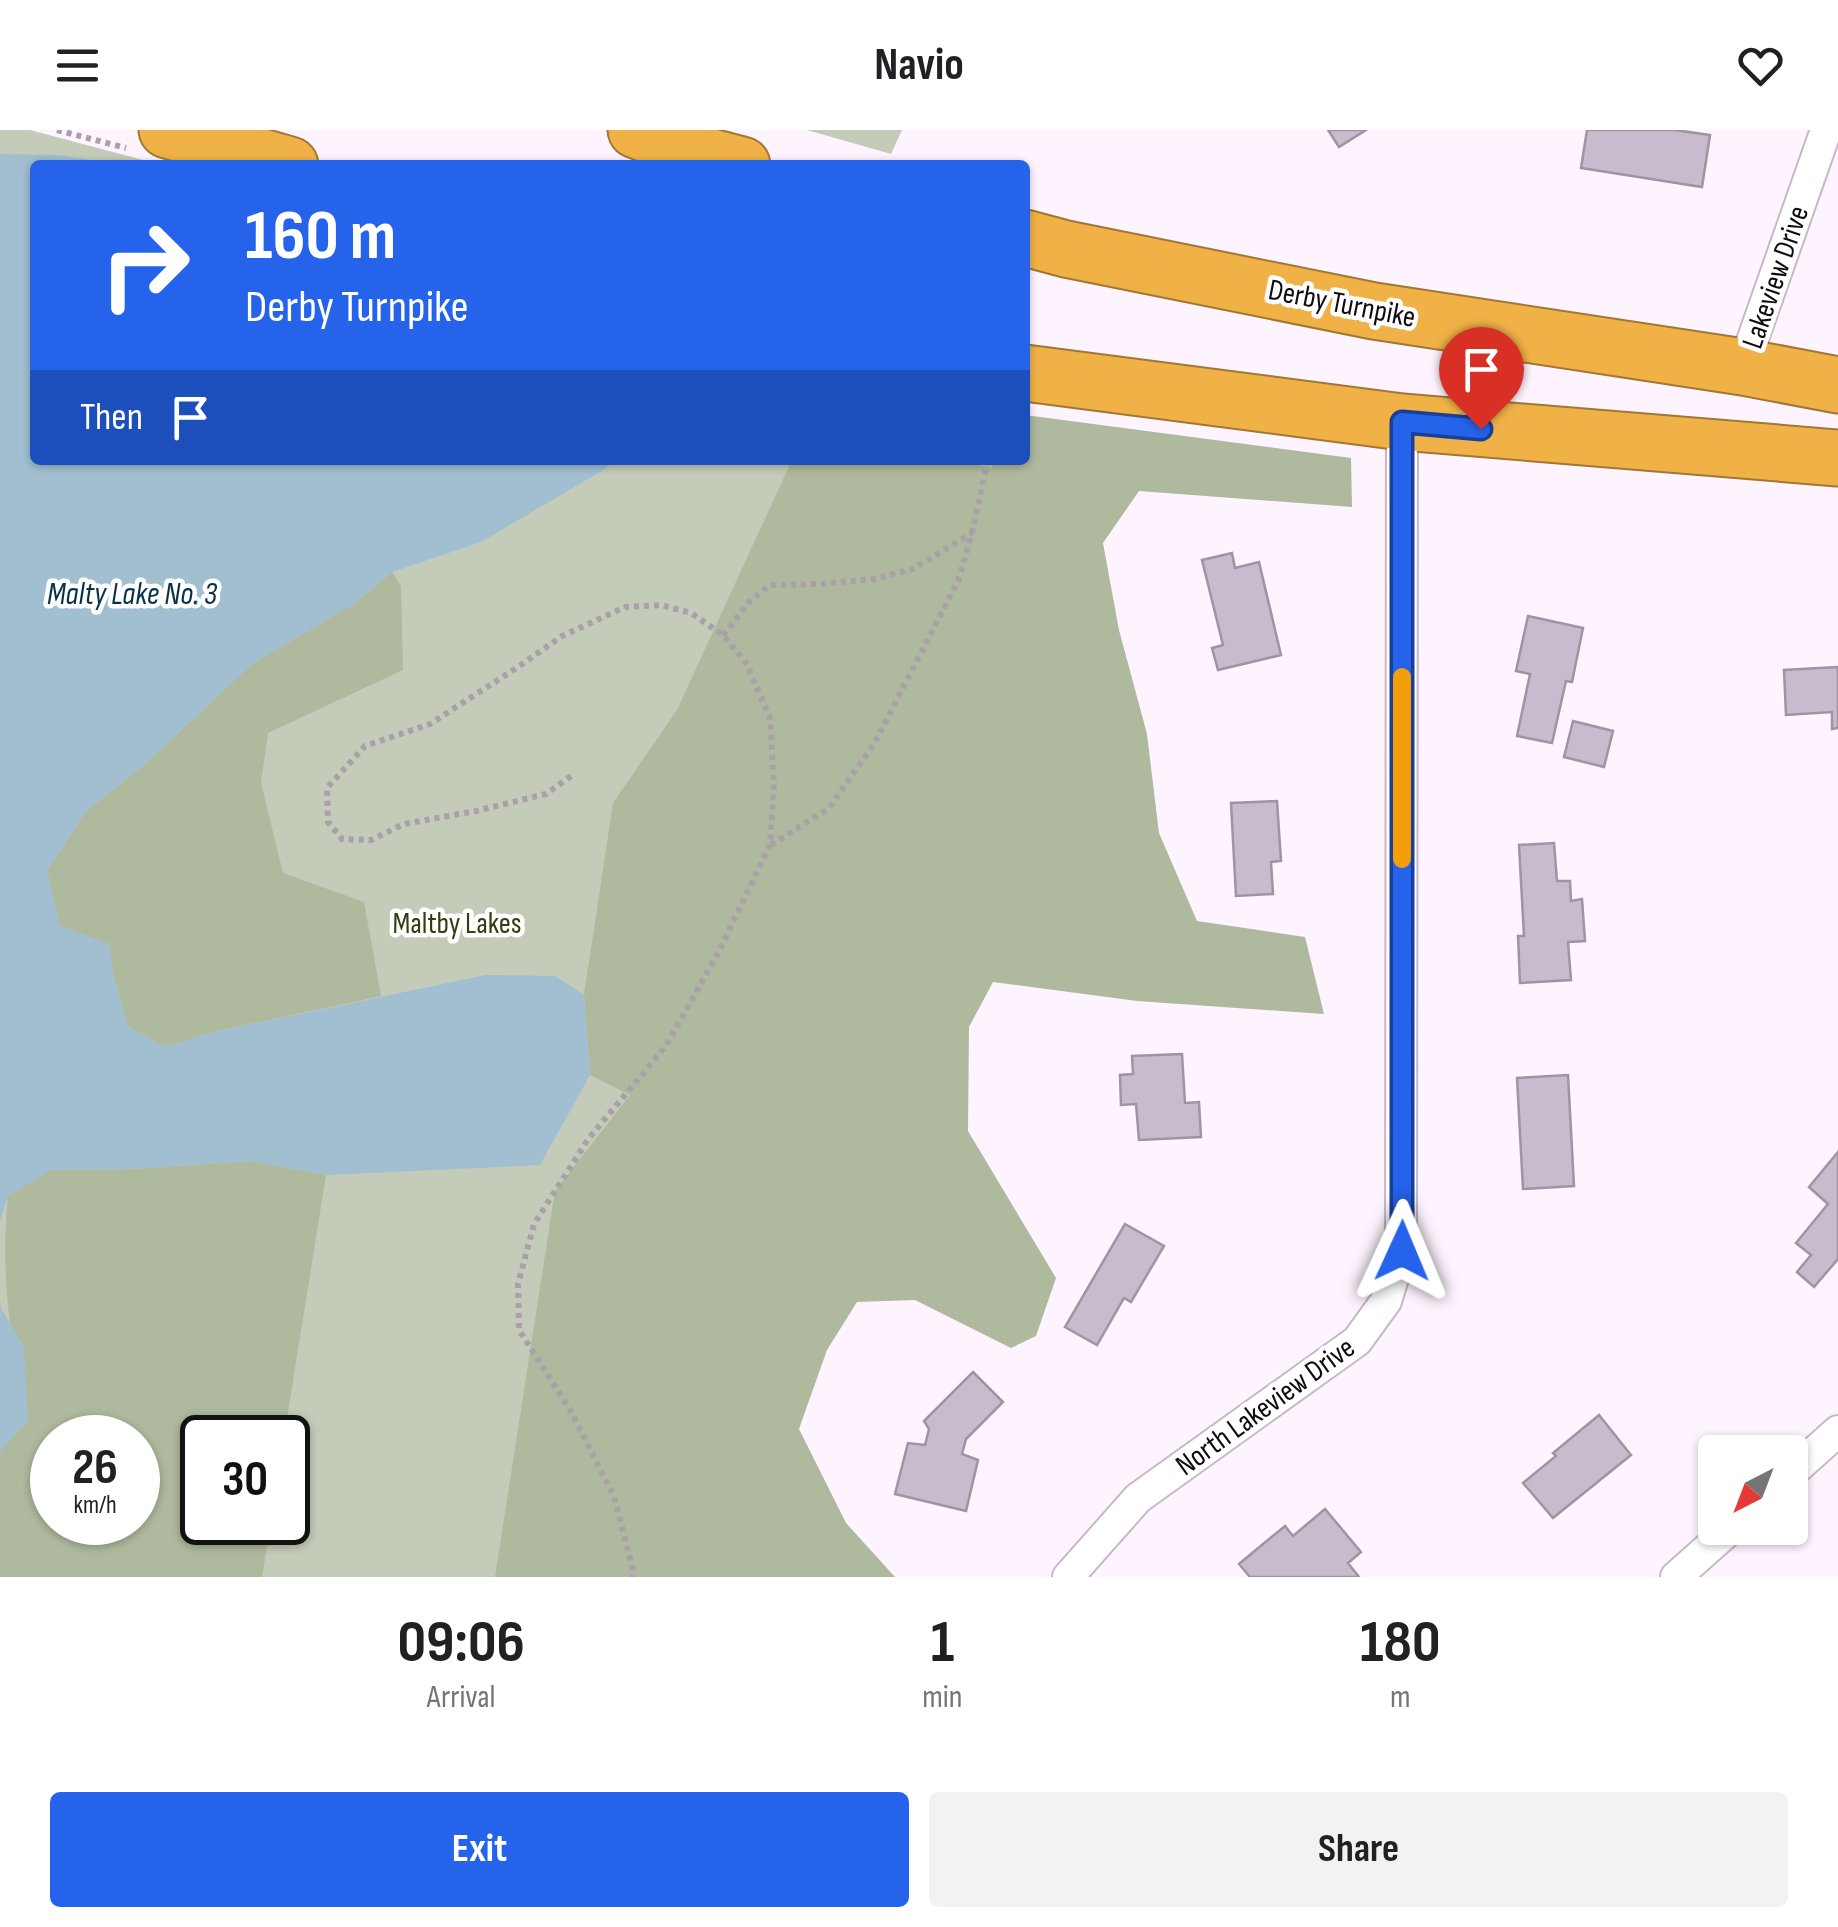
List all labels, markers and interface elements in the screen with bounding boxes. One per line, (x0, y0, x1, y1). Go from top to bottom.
icon: menu (50, 38, 105, 93)
text: Navio (874, 38, 964, 93)
icon: heart (1733, 38, 1788, 93)
text: 160 m (245, 195, 396, 279)
icon: right (80, 200, 210, 330)
street label: Lakeview Drive (1735, 201, 1817, 353)
street label: Derby Turnpike (1265, 272, 1418, 336)
text: Derby Turnpike (245, 280, 469, 335)
pin (1439, 327, 1524, 430)
icon: arrive (1454, 342, 1509, 397)
icon: arrive (163, 390, 218, 445)
text: Then (80, 395, 143, 440)
water label: Malty Lake No. 3 (47, 575, 218, 614)
park label: Maltby Lakes (392, 906, 522, 942)
position arrow (1350, 1199, 1454, 1303)
street label: North Lakeview Drive (1169, 1330, 1362, 1484)
speed limit sign: 30 (180, 1415, 310, 1545)
north arrow (1698, 1435, 1808, 1545)
map controls (1698, 1435, 1808, 1545)
text: 26 (72, 1438, 118, 1498)
text: km/h (73, 1490, 117, 1521)
text: 09:06 (398, 1607, 525, 1679)
text: 1 (931, 1607, 954, 1679)
text: 180 (1360, 1607, 1440, 1679)
text: Arrival (427, 1678, 496, 1717)
text: min (922, 1678, 963, 1717)
text: m (1390, 1678, 1411, 1717)
button: Exit (50, 1792, 909, 1907)
button: Share (929, 1792, 1788, 1907)

